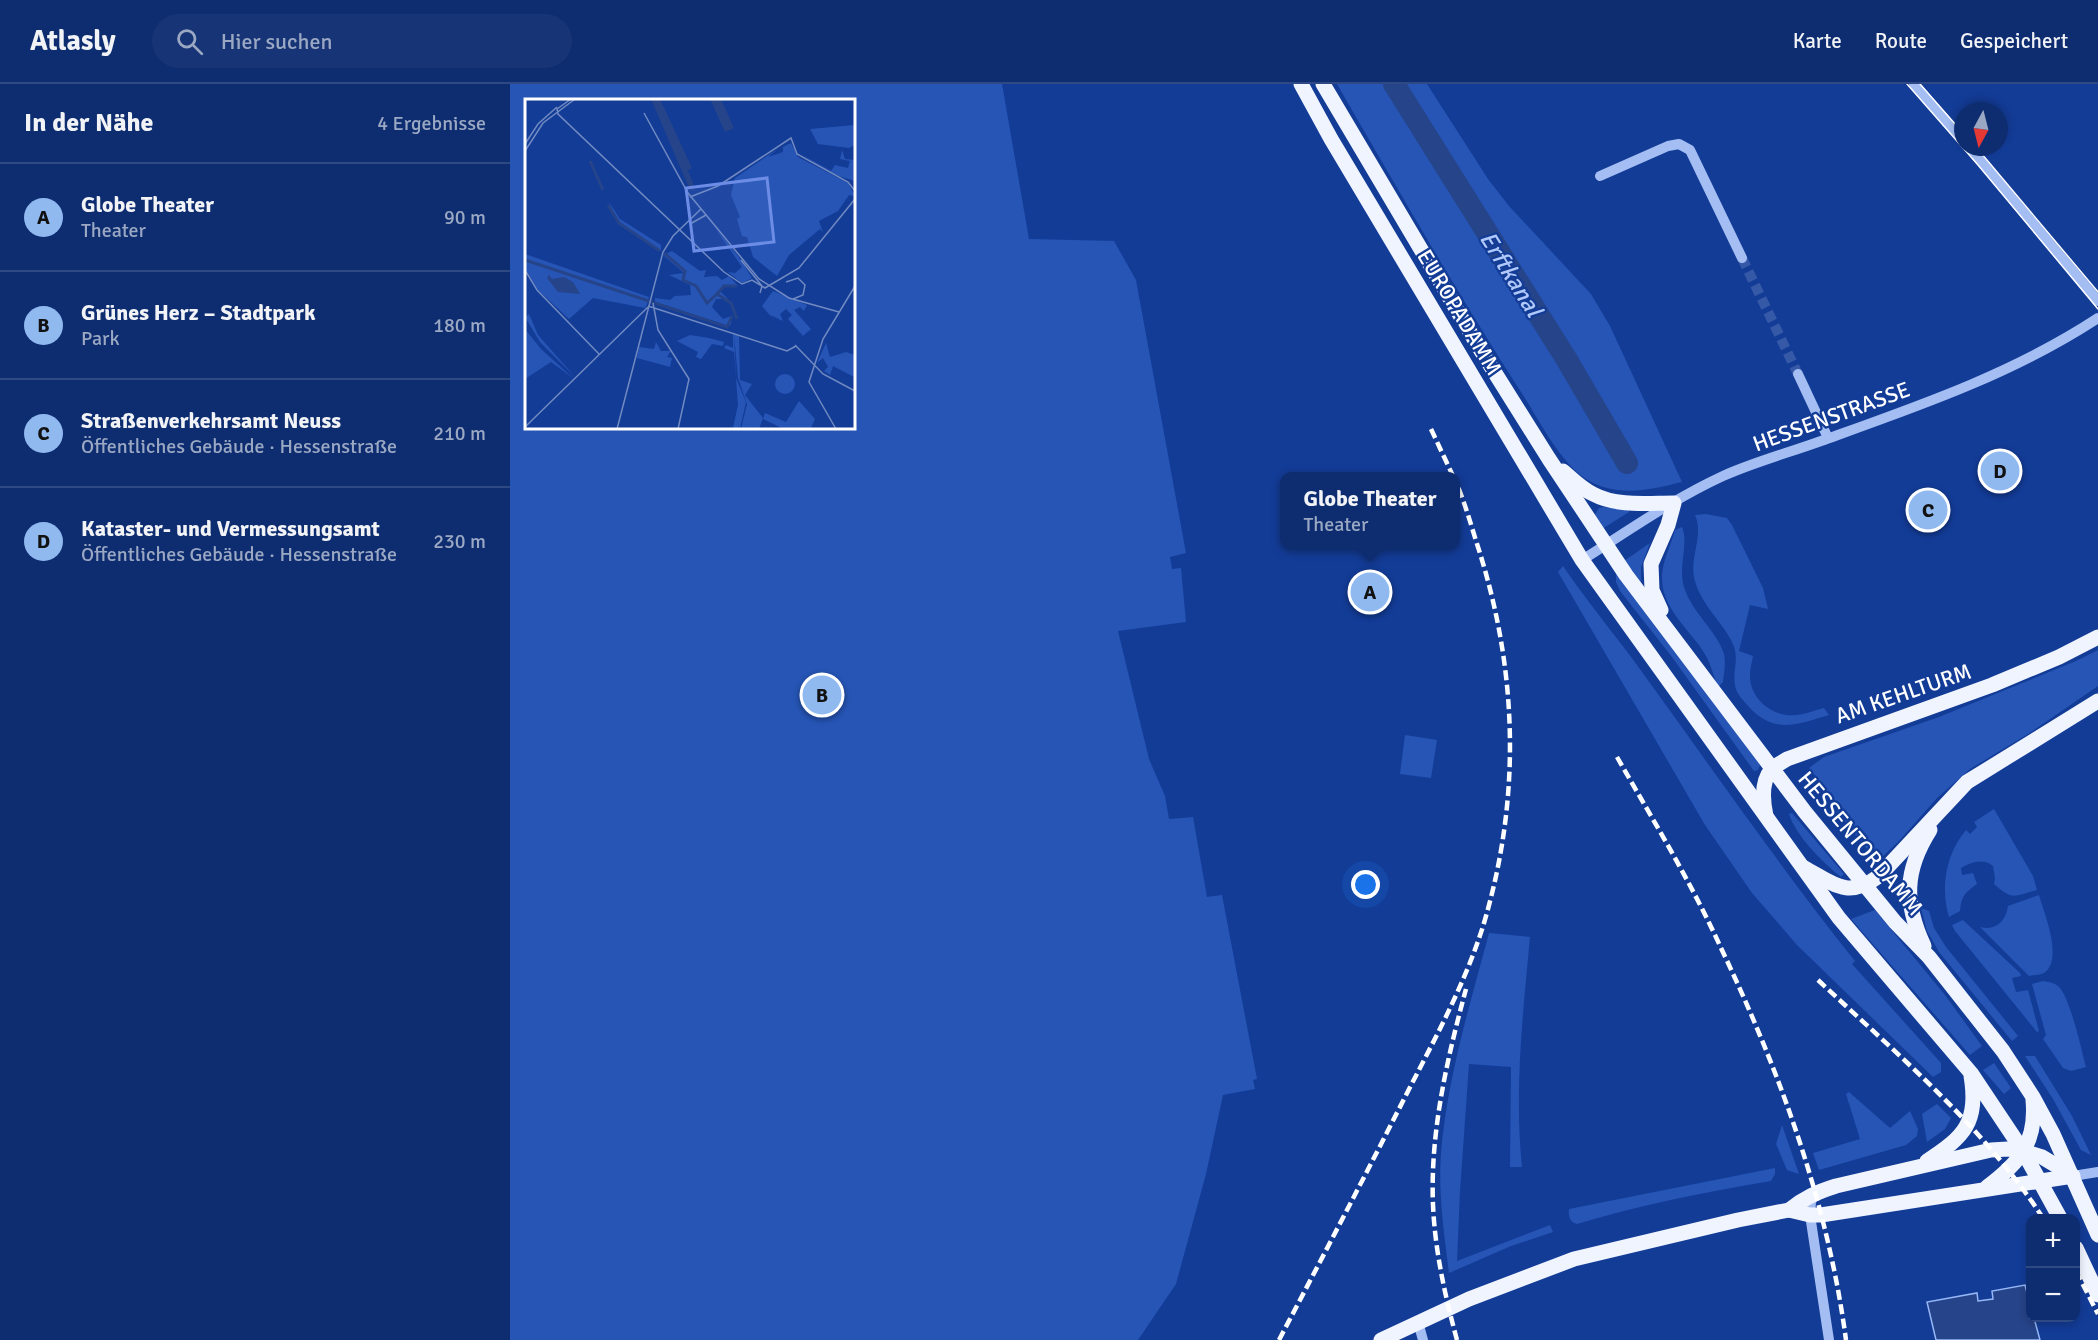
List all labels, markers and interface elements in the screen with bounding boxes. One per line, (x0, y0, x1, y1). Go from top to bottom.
search box (152, 14, 572, 68)
text: Atlasly (30, 24, 116, 58)
icon: search (173, 25, 206, 58)
text: Hier suchen (221, 28, 332, 55)
text: Karte (1793, 28, 1842, 54)
text: Route (1875, 28, 1927, 54)
text: Gespeichert (1960, 28, 2068, 54)
inset map (525, 99, 855, 429)
north arrow (1954, 102, 2008, 156)
text: In der Nähe (24, 107, 154, 139)
text: 4 Ergebnisse (377, 111, 486, 136)
text: Globe Theater (81, 191, 214, 218)
text: A (37, 205, 50, 230)
text: 90 m (444, 205, 486, 230)
text: Theater (81, 218, 146, 243)
water label: Erftkanal (1473, 226, 1550, 324)
street label: EUROPADAMM (1411, 244, 1508, 380)
text: Grünes Herz – Stadtpark (81, 299, 316, 326)
text: B (37, 313, 50, 338)
text: 180 m (433, 313, 486, 338)
text: Park (81, 326, 119, 351)
street label: HESSENSTRASSE (1749, 376, 1913, 457)
text: Straßenverkehrsamt Neuss (81, 407, 341, 434)
text: C (37, 421, 50, 446)
text: 210 m (433, 421, 486, 446)
text: Öffentliches Gebäude · Hessenstraße (81, 434, 397, 459)
pin: D (1980, 448, 2020, 494)
popup (1280, 472, 1460, 550)
text: Globe Theater (1303, 485, 1437, 512)
pin: C (1908, 488, 1948, 532)
text: Theater (1303, 512, 1368, 537)
text: Kataster- und Vermessungsamt (81, 515, 380, 542)
text: D (37, 529, 50, 554)
text: 230 m (433, 529, 486, 554)
text: Öffentliches Gebäude · Hessenstraße (81, 542, 397, 567)
pin: A (1350, 570, 1390, 614)
street label: AM KEHLTURM (1832, 658, 1975, 729)
pin: B (802, 672, 842, 718)
street label: HESSENTORDAMM (1792, 766, 1929, 921)
your location (1351, 870, 1380, 899)
map controls (2026, 1214, 2080, 1322)
button: + (2026, 1214, 2080, 1268)
button: − (2026, 1268, 2080, 1322)

